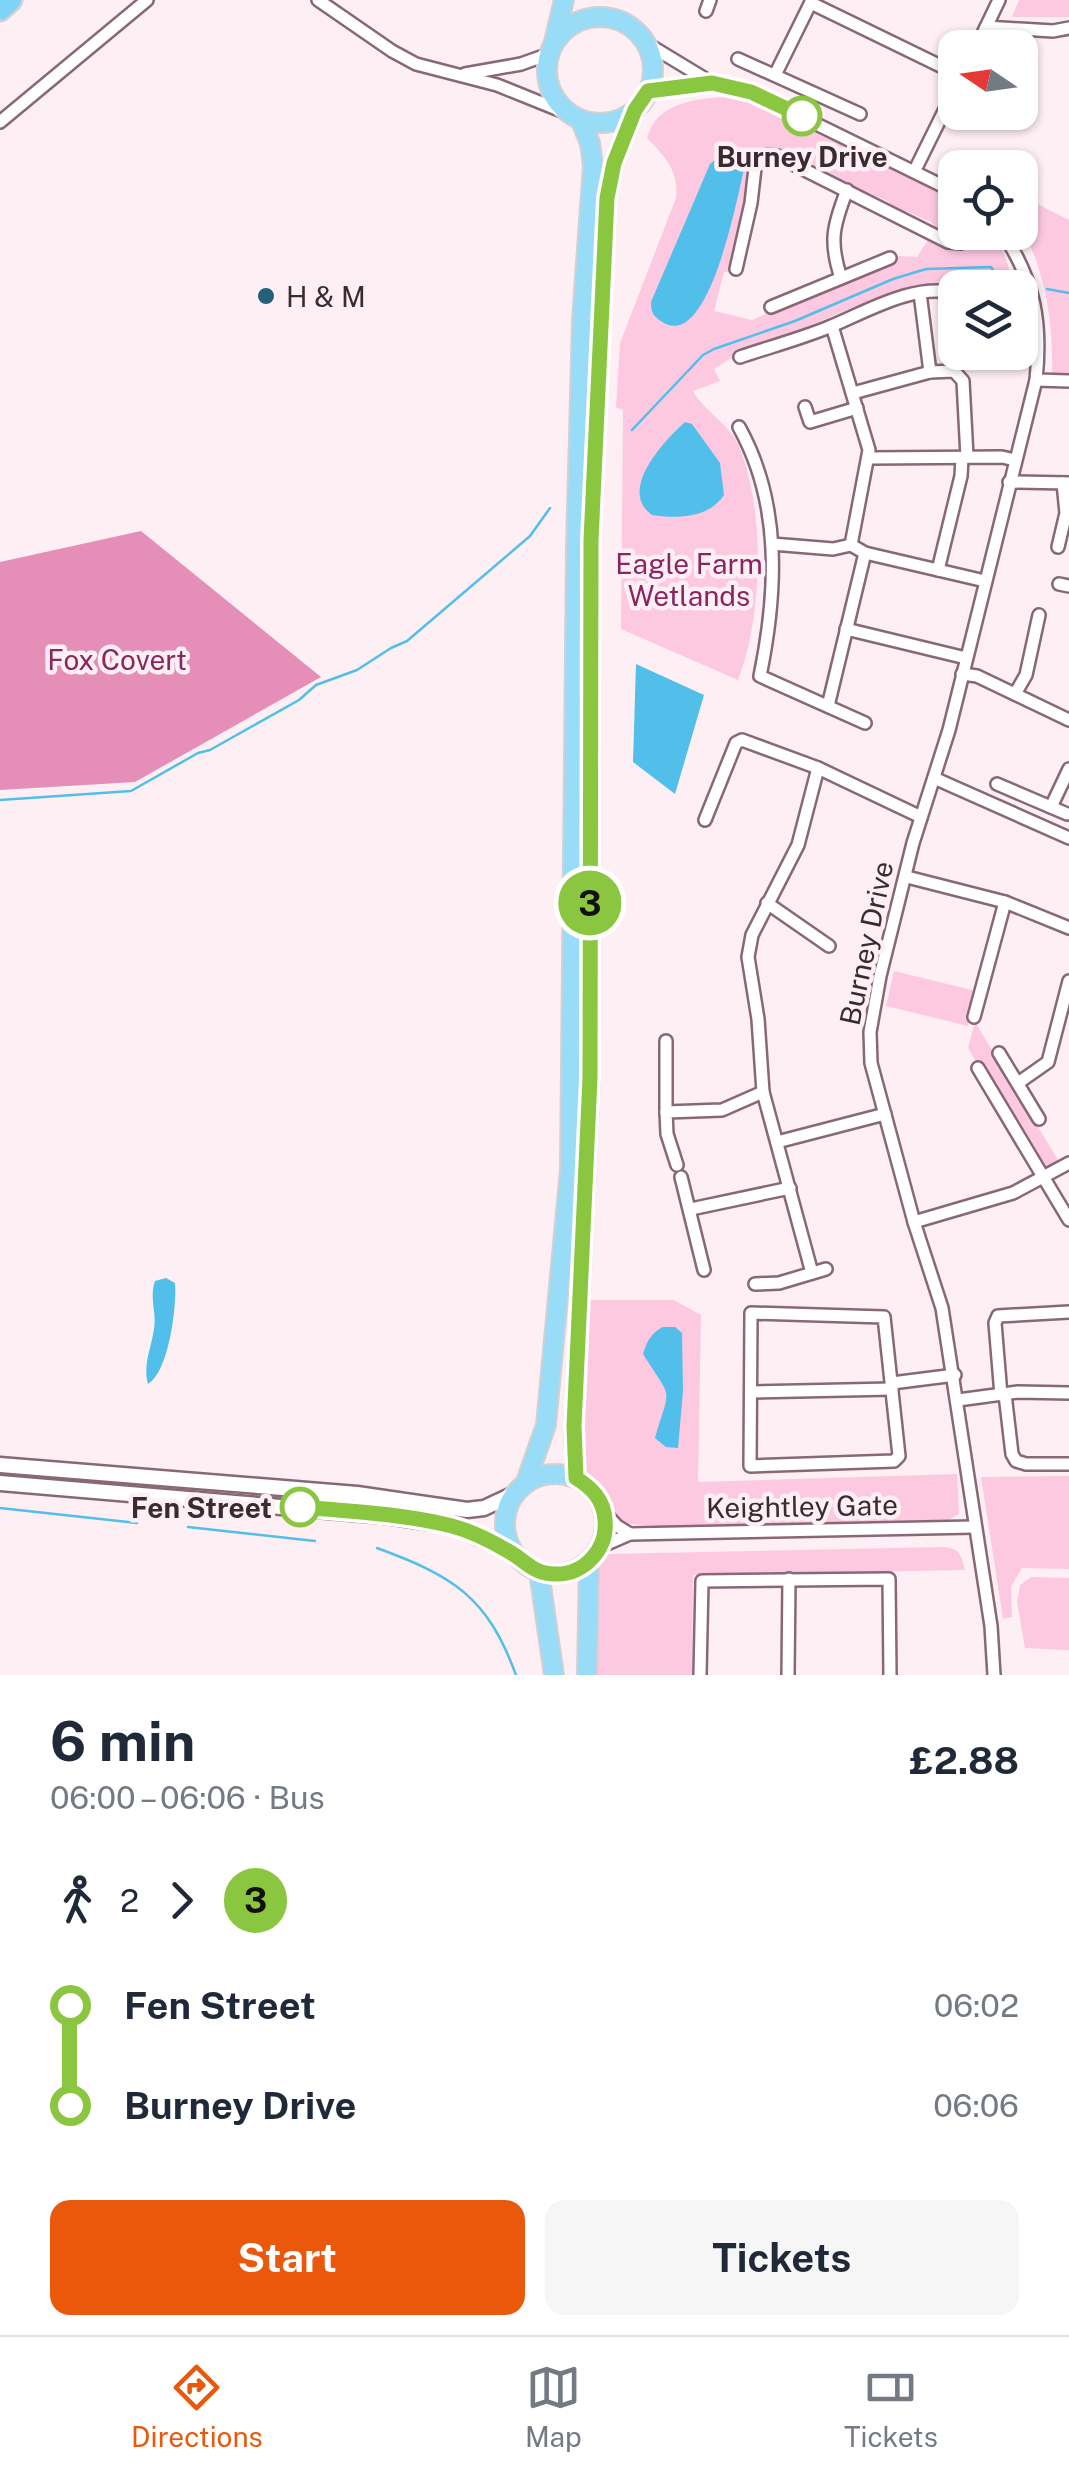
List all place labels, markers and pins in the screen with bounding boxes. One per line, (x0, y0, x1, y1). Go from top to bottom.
marker: Burney Drive (783, 97, 821, 135)
place label: Burney Drive (716, 140, 888, 173)
place label: H & M (286, 280, 366, 313)
marker: H & M (255, 285, 277, 307)
marker: Fen Street (281, 1488, 319, 1526)
place label: Fen Street (131, 1491, 272, 1524)

